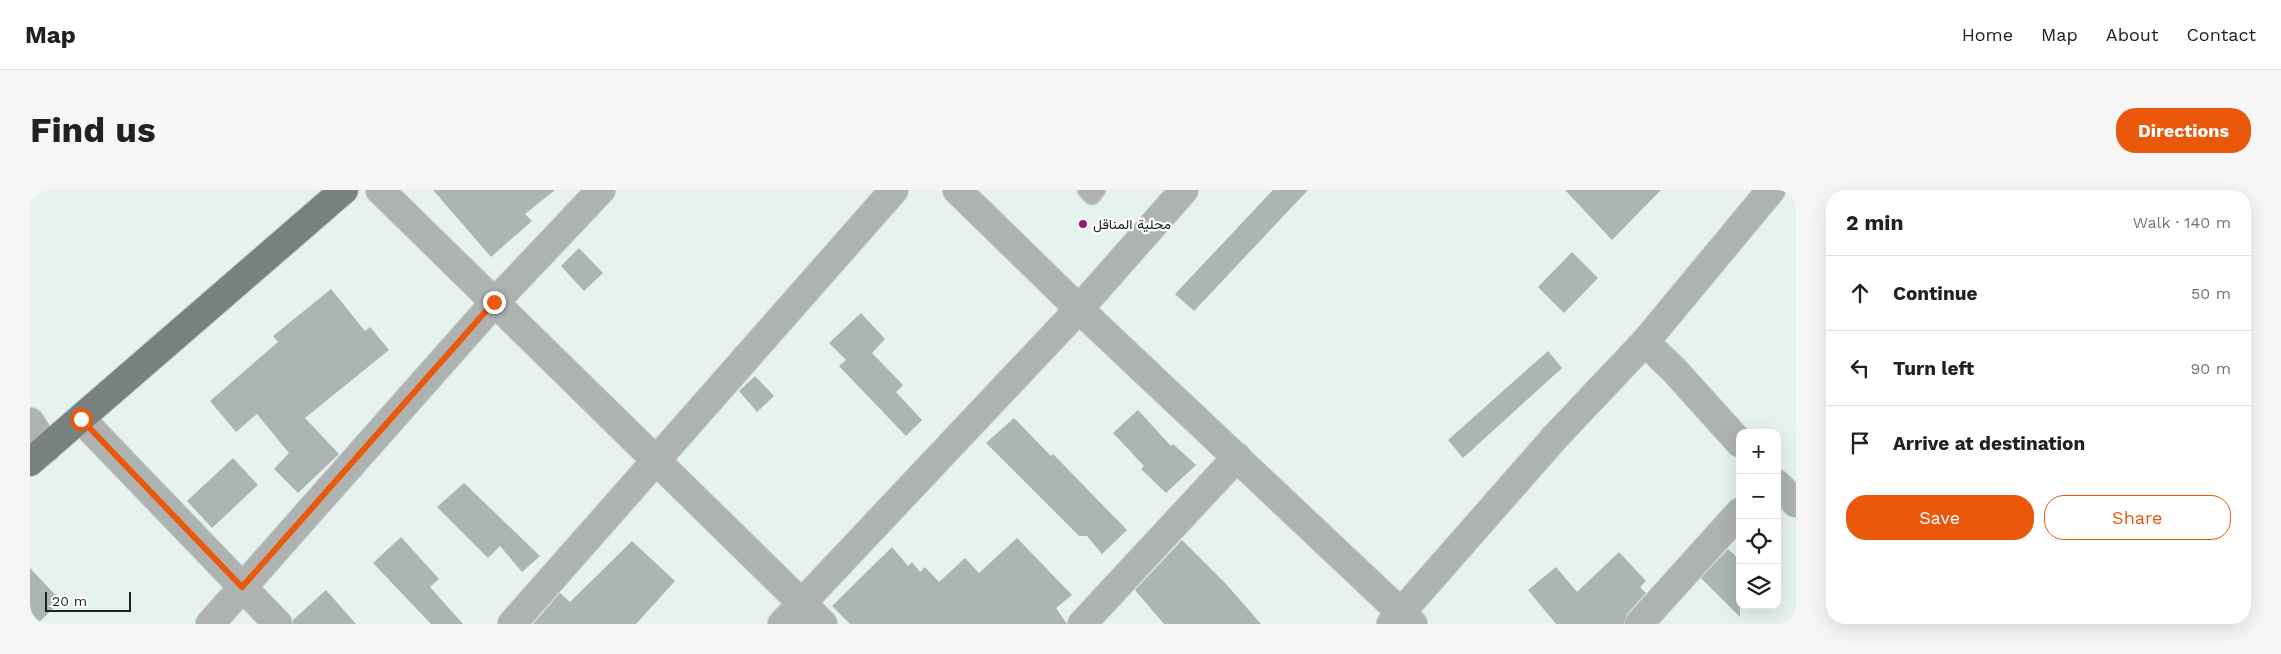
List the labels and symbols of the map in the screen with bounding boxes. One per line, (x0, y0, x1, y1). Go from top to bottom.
place label: محلية المناقل (1093, 216, 1171, 233)
marker: محلية المناقل (1077, 218, 1089, 230)
route end (483, 291, 506, 314)
route start (70, 408, 93, 431)
scale bar (45, 589, 131, 612)

